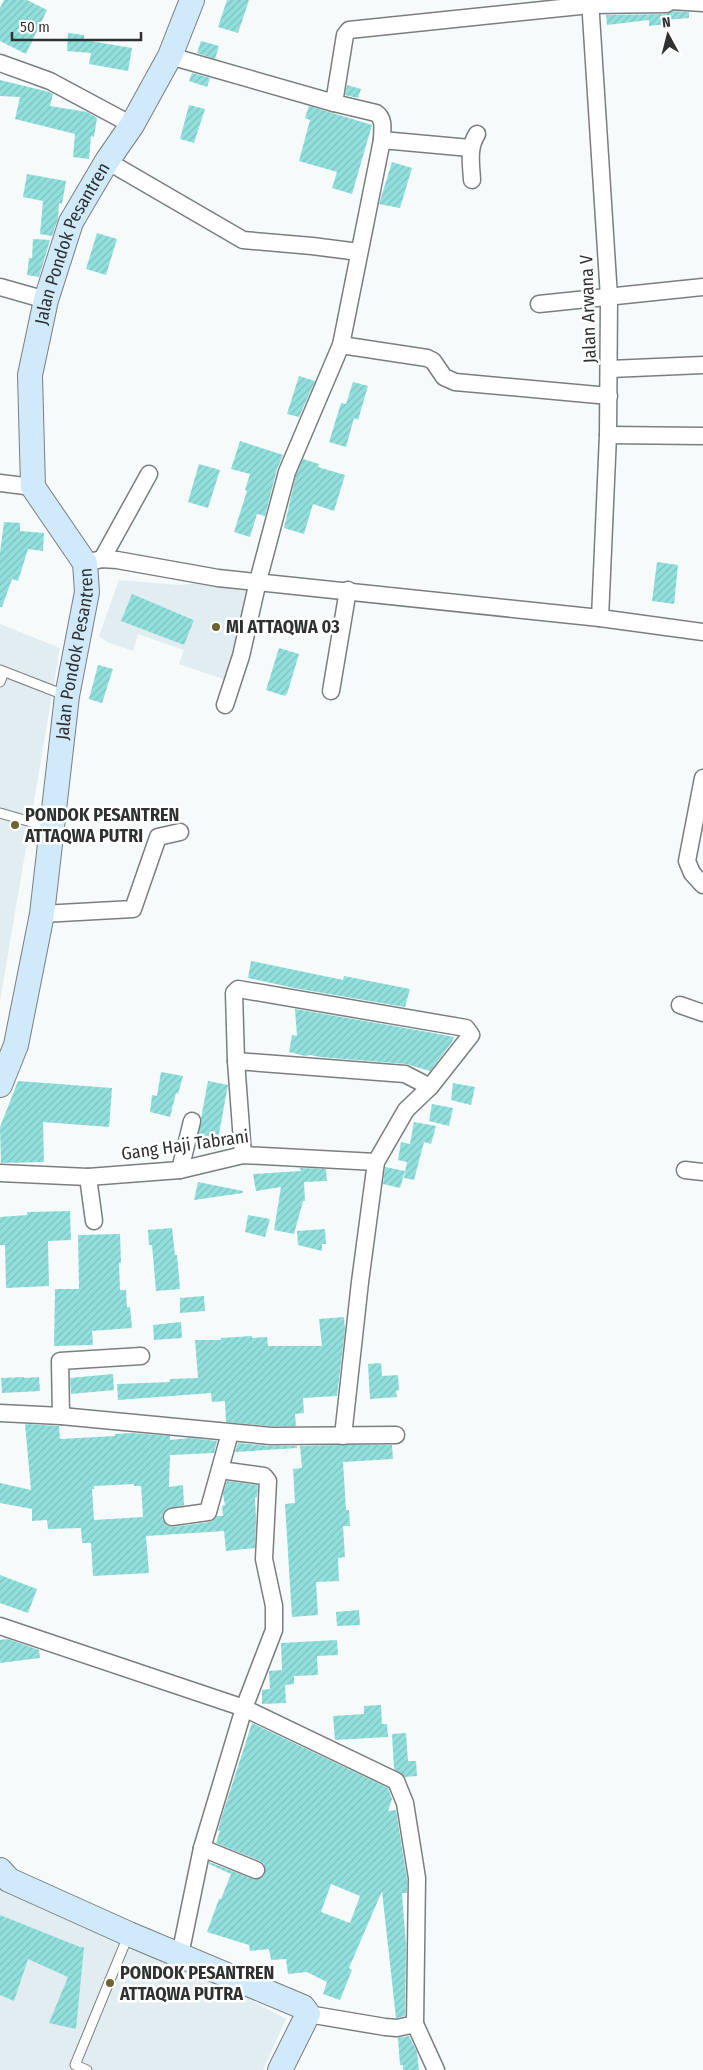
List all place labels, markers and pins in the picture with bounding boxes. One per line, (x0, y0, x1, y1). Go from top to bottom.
place label: MI ATTAQWA 03 (226, 616, 340, 638)
marker: MI ATTAQWA 03 (210, 621, 222, 633)
place label: PONDOK PESANTREN ATTAQWA PUTRI (24, 804, 179, 847)
marker: PONDOK PESANTREN ATTAQWA PUTRI (9, 819, 21, 831)
place label: PONDOK PESANTREN ATTAQWA PUTRA (119, 1962, 274, 2005)
marker: PONDOK PESANTREN ATTAQWA PUTRA (104, 1977, 116, 1989)

